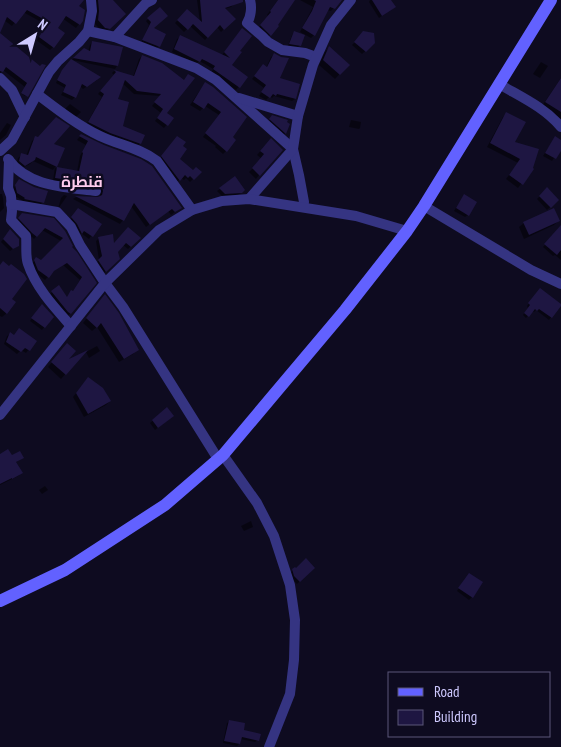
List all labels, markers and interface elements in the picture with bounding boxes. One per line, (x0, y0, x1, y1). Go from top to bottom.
north arrow (10, 10, 60, 60)
text: N (34, 15, 51, 34)
district label: قنطرة (61, 172, 103, 191)
legend (388, 672, 551, 737)
text: Road (434, 682, 460, 701)
text: Building (434, 707, 477, 726)

